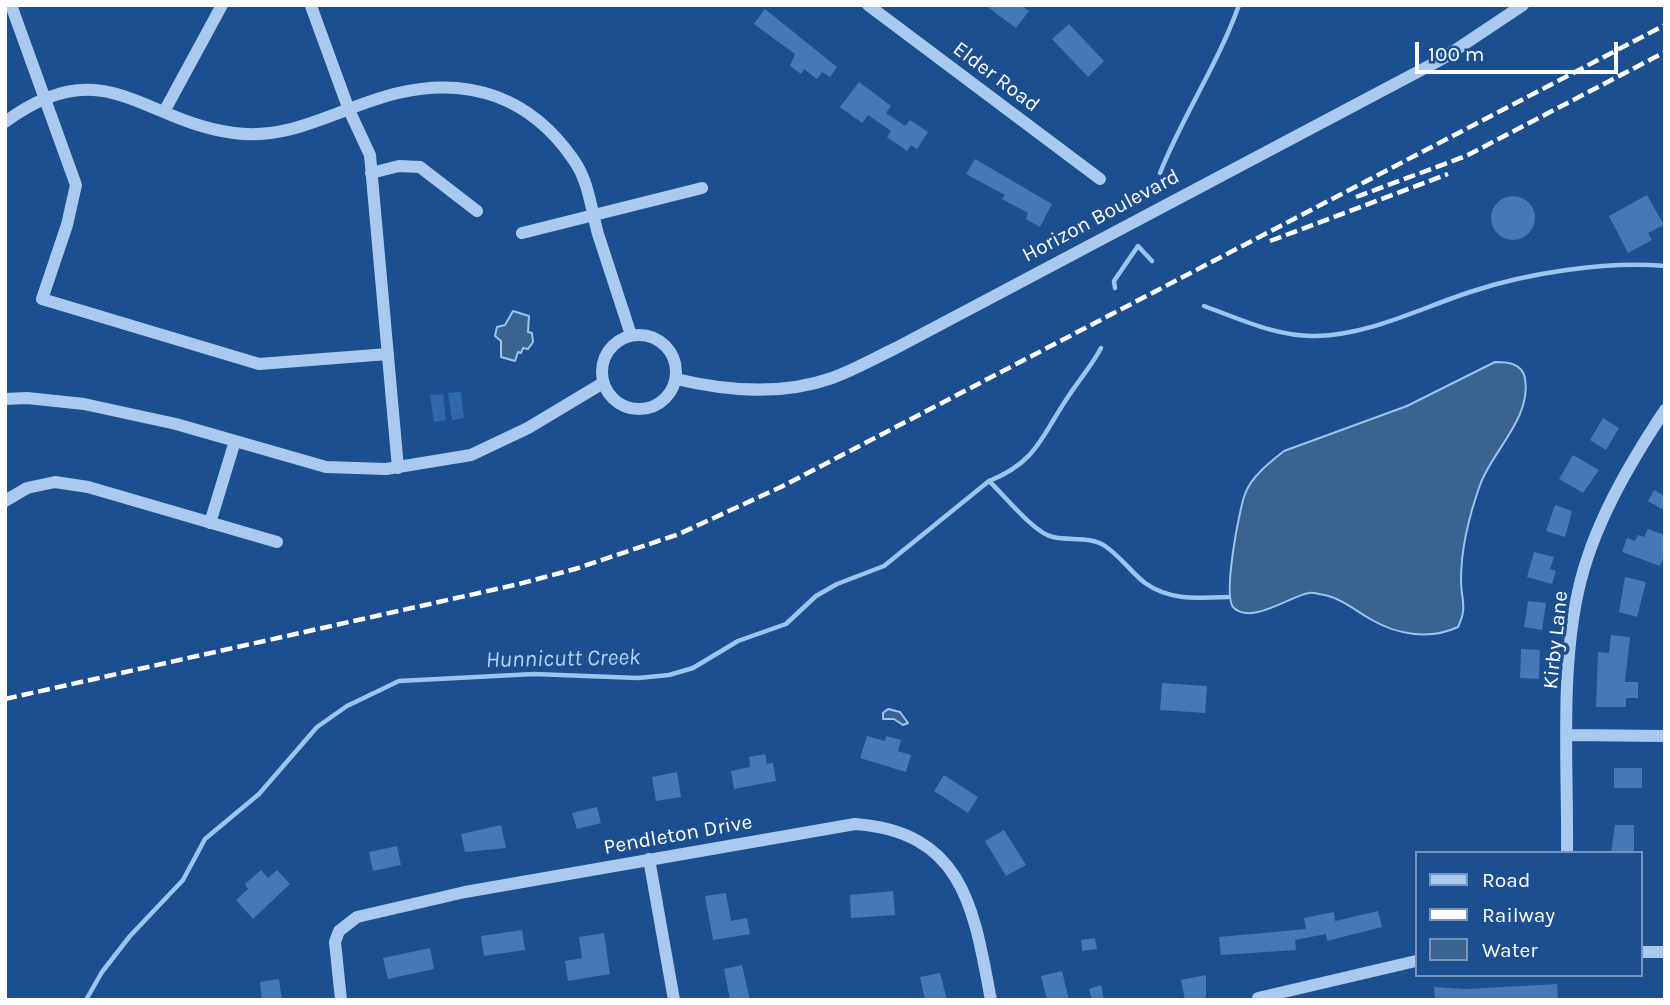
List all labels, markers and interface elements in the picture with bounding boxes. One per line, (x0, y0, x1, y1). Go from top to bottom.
scale bar (1418, 28, 1621, 72)
street label: Elder Road (948, 36, 1044, 118)
text: 100 m (1428, 42, 1485, 66)
street label: Horizon Boulevard (1018, 164, 1184, 268)
street label: Kirby Lane (1538, 590, 1574, 690)
water label: Hunnicutt Creek (485, 644, 641, 674)
street label: Pendleton Drive (602, 810, 754, 860)
legend (1414, 851, 1642, 977)
text: Road (1482, 868, 1530, 892)
text: Railway (1482, 903, 1555, 927)
text: Water (1482, 938, 1538, 962)

